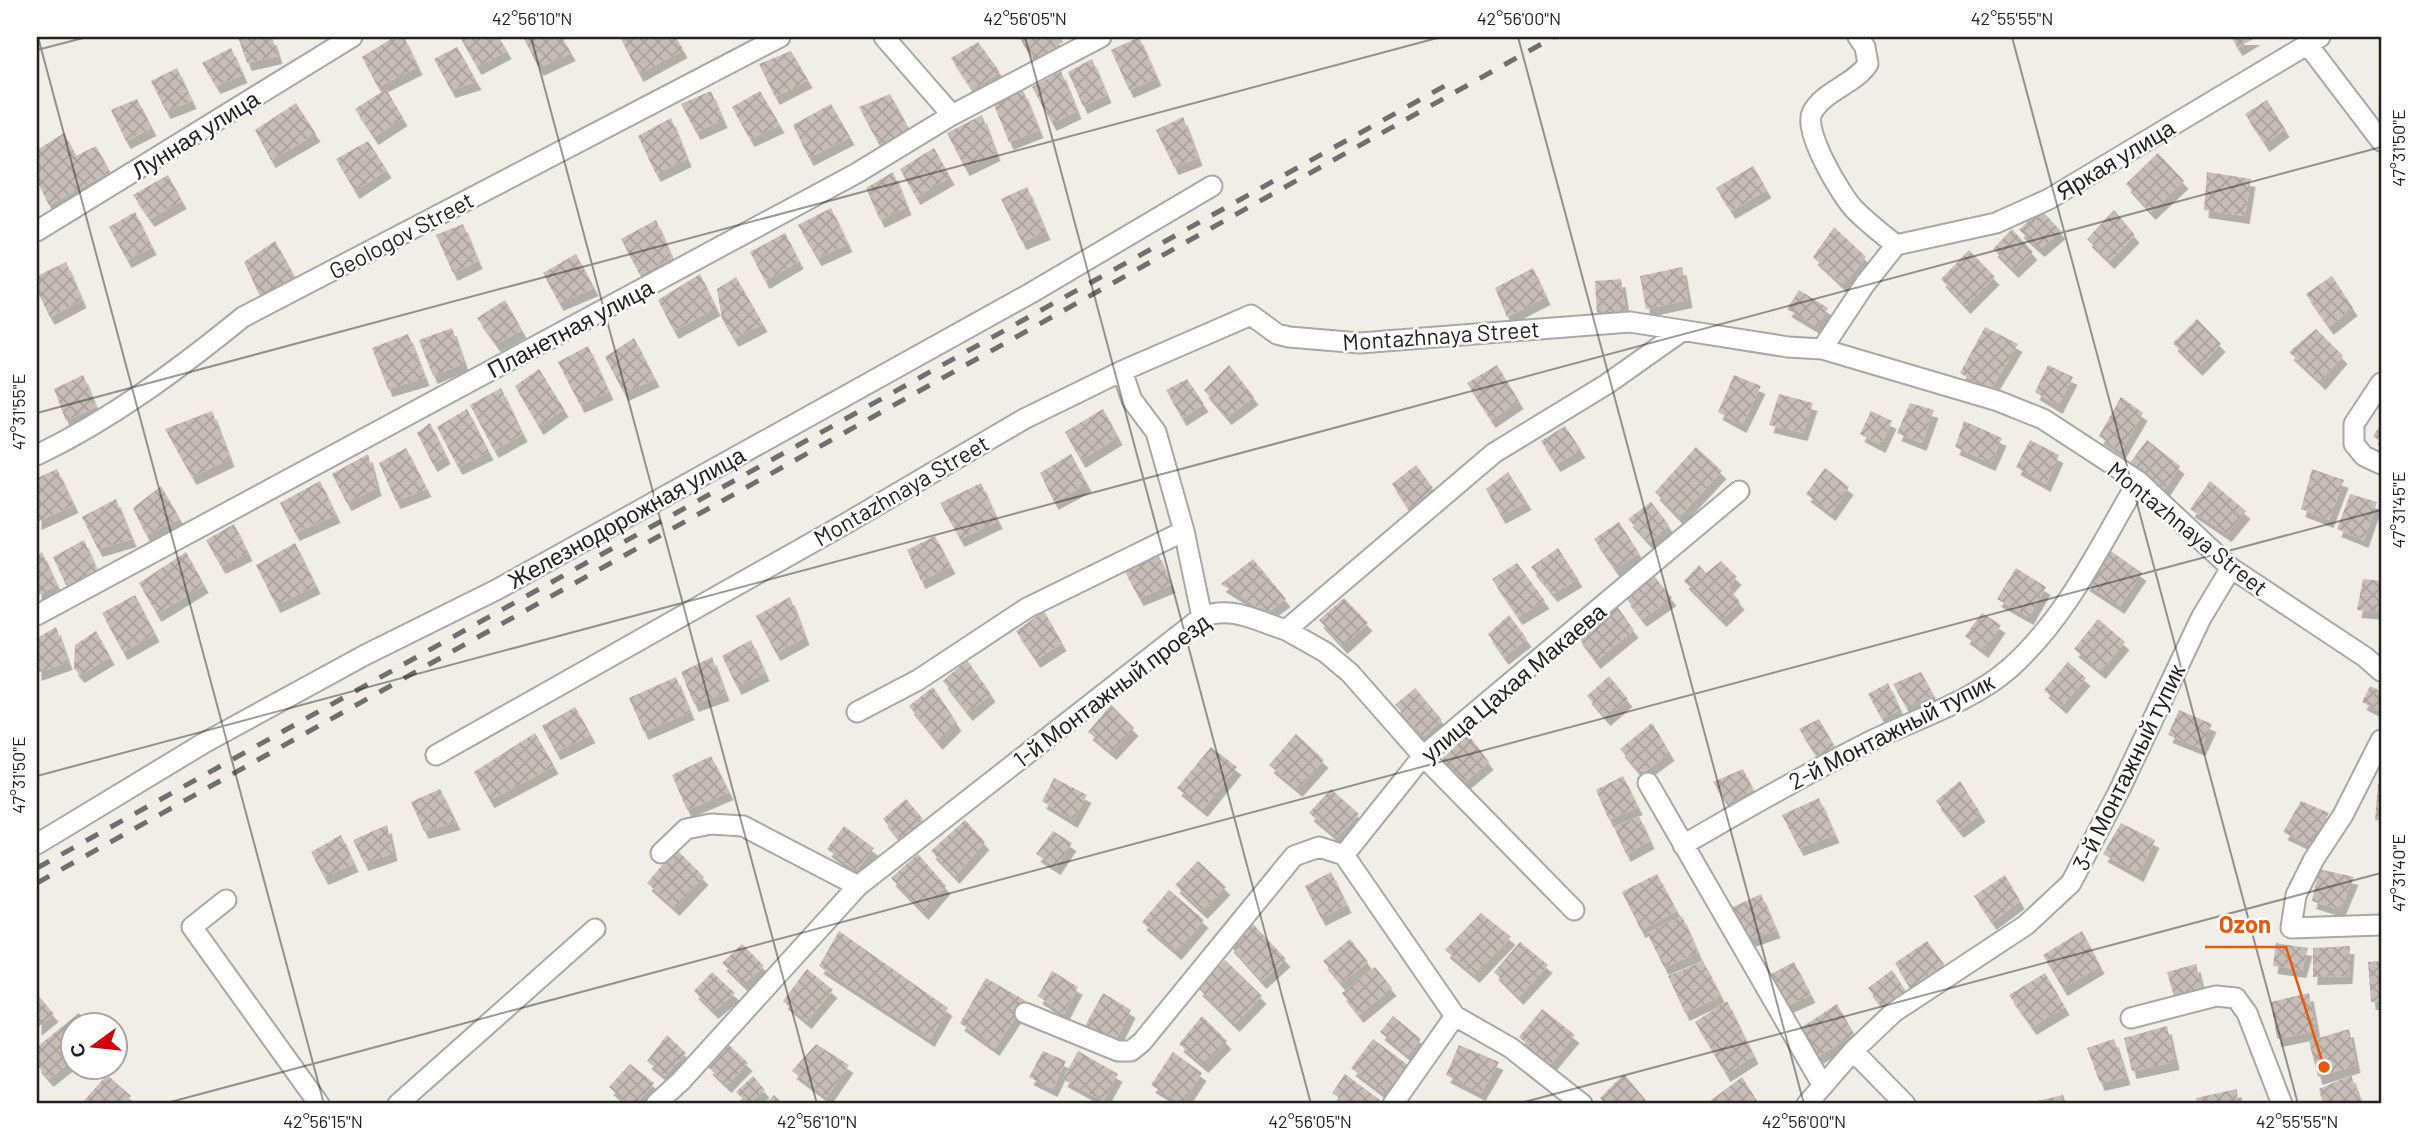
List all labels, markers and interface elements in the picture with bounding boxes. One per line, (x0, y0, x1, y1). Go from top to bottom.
text: 42°56'10"N (492, 7, 572, 29)
text: 42°56'05"N (983, 7, 1067, 29)
text: 42°56'00"N (1477, 7, 1561, 29)
text: 42°55'55"N (1971, 7, 2053, 29)
street label: Лунная улица (126, 84, 264, 184)
text: 47°31'50"E (2387, 109, 2409, 187)
street label: Яркая улица (2051, 113, 2179, 205)
street label: Geologov Street (324, 185, 478, 285)
street label: Планетная улица (482, 272, 658, 384)
street label: Montazhnaya Street (1341, 314, 1541, 356)
text: 47°31'55"E (7, 374, 29, 450)
street label: Montazhnaya Street (808, 428, 994, 552)
street label: Железнодорожная улица (502, 440, 750, 594)
street label: Montazhnaya Street (2102, 455, 2274, 601)
text: 47°31'45"E (2387, 471, 2409, 549)
street label: улица Цахая Макаева (1415, 596, 1611, 767)
street label: 1-й Монтажный проезд (1007, 607, 1215, 773)
street label: 3-й Монтажный тупик (2066, 658, 2191, 875)
street label: 2-й Монтажный тупик (1784, 667, 1999, 795)
text: 47°31'50"E (7, 736, 29, 814)
text: 47°31'40"E (2387, 834, 2409, 912)
callout: Ozon (2205, 902, 2286, 947)
text: Ozon (2219, 909, 2271, 938)
north arrow (60, 1012, 130, 1082)
text: С (64, 1041, 90, 1060)
text: 42°56'15"N (283, 1110, 363, 1132)
text: 42°56'10"N (777, 1110, 857, 1132)
text: 42°56'05"N (1268, 1110, 1352, 1132)
text: 42°56'00"N (1762, 1110, 1846, 1132)
text: 42°55'55"N (2256, 1110, 2338, 1132)

